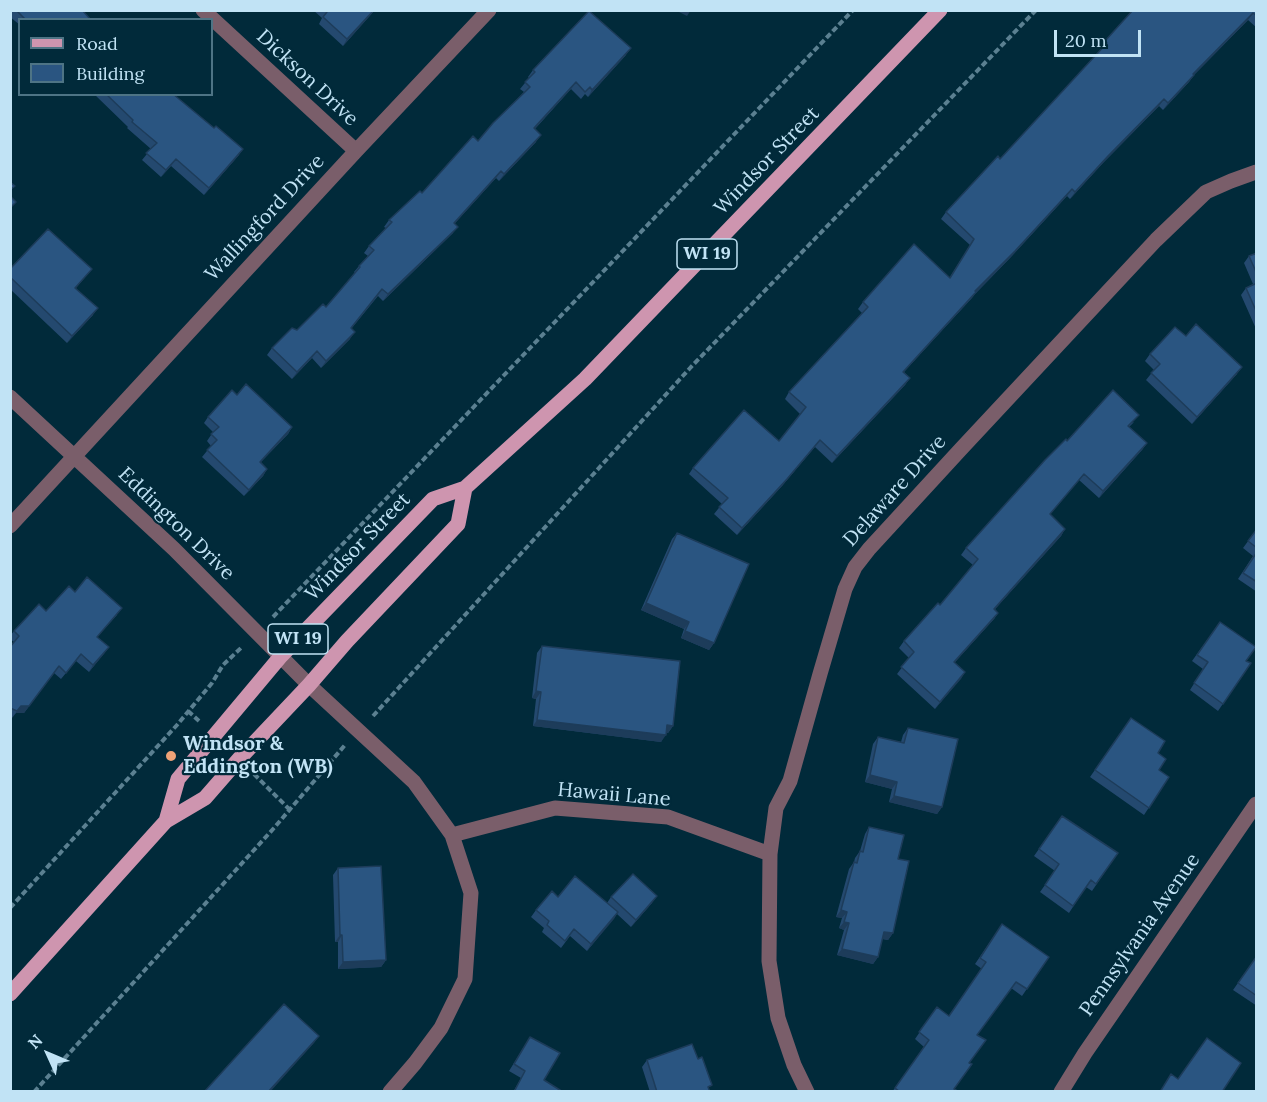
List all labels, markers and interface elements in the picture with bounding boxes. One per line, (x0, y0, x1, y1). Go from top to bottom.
legend (18, 18, 213, 96)
scale bar (1057, 18, 1144, 56)
street label: Dickson Drive (251, 25, 363, 131)
text: 20 m (1065, 29, 1107, 52)
text: Road (76, 32, 118, 55)
text: Building (76, 62, 144, 85)
street label: Windsor Street (709, 102, 825, 220)
street label: Wallingford Drive (200, 150, 330, 286)
road number: WI 19 (677, 239, 737, 269)
street label: Delaware Drive (839, 430, 951, 552)
street label: Eddington Drive (113, 463, 239, 585)
street label: Windsor Street (300, 488, 416, 606)
road number: WI 19 (268, 624, 328, 654)
place label: Windsor & Eddington (WB) (183, 732, 333, 779)
marker: Windsor & Eddington (WB) (164, 749, 178, 763)
street label: Hawaii Lane (556, 778, 672, 812)
street label: Pennsylvania Avenue (1075, 849, 1205, 1021)
north arrow (18, 1024, 78, 1084)
text: N (24, 1030, 47, 1053)

